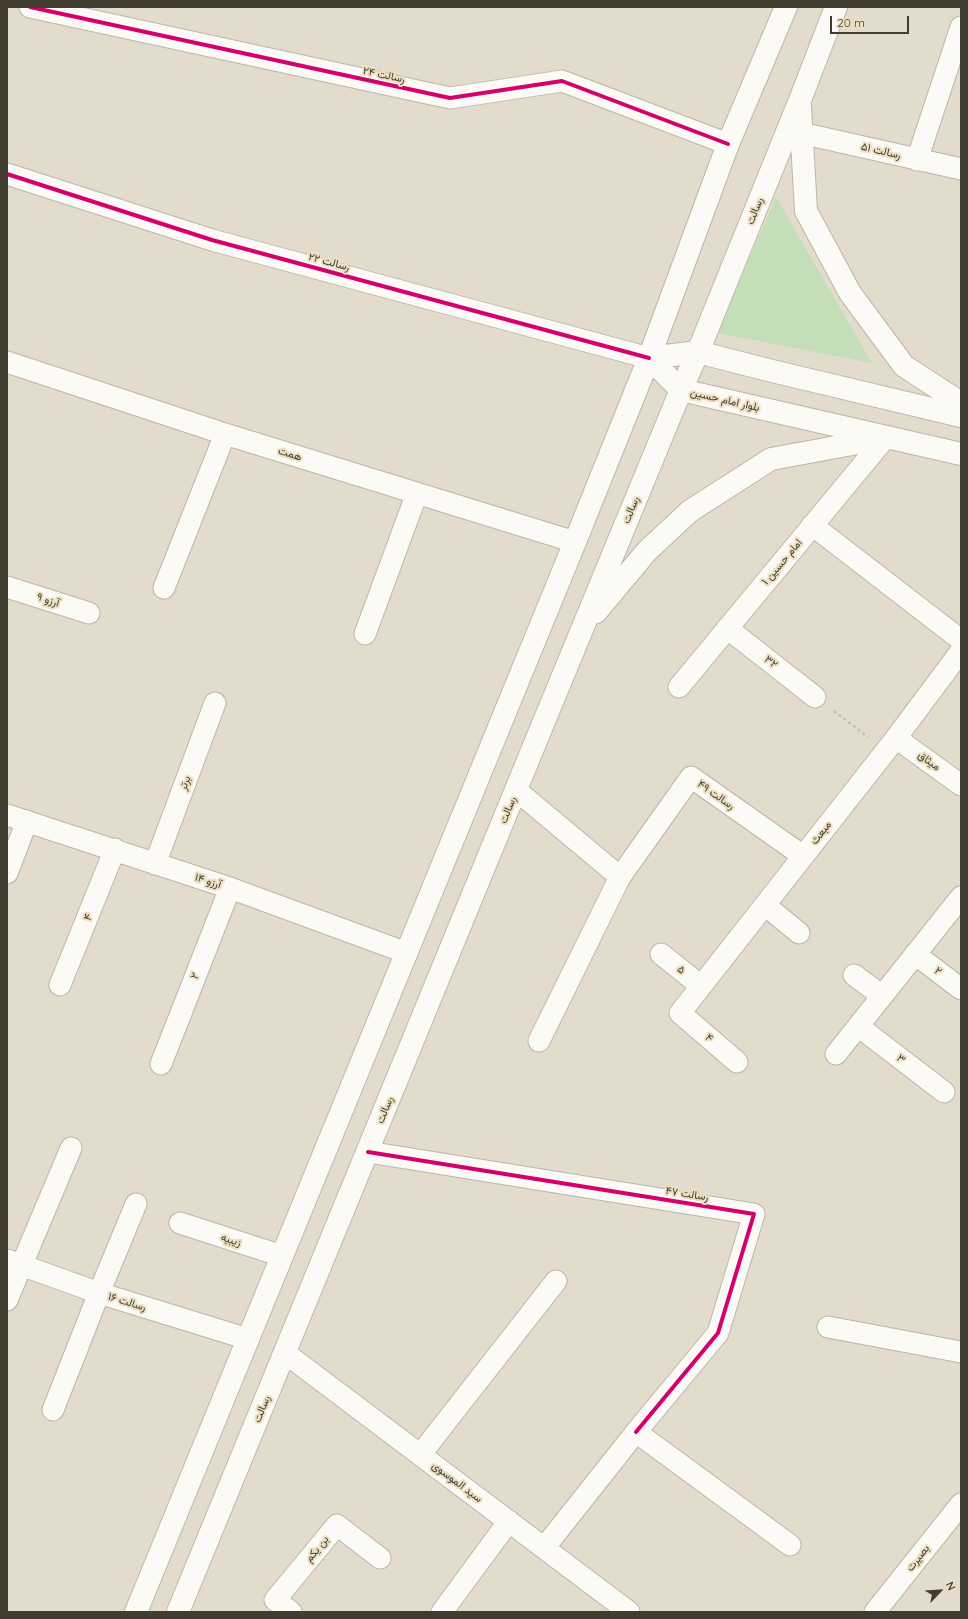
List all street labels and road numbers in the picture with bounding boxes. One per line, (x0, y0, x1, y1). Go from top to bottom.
street label: رسالت ۲۴ (362, 64, 406, 86)
street label: رسالت ۵۱ (860, 140, 902, 162)
street label: رسالت (744, 196, 766, 226)
street label: رسالت ۲۲ (307, 250, 351, 274)
street label: بلوار امام حسین (689, 386, 761, 414)
street label: همت (277, 444, 303, 464)
street label: رسالت (620, 495, 642, 525)
street label: امام حسین ۱ (759, 536, 805, 588)
street label: ۹ آرزو (35, 590, 61, 610)
street label: ۳۲ (762, 653, 780, 671)
street label: میثاق (915, 748, 943, 774)
street label: برتر (176, 774, 194, 792)
street label: رسالت ۴۹ (695, 777, 737, 813)
street label: رسالت (497, 795, 519, 825)
street label: مبعث (808, 819, 834, 847)
street label: ۱۴ آرزو (193, 871, 223, 891)
street label: ۴ (81, 912, 95, 922)
street label: ۵ (674, 963, 688, 977)
street label: ۲ (932, 964, 944, 978)
street label: ۲ (188, 971, 202, 981)
street label: ۴ (702, 1031, 716, 1045)
street label: ۳ (894, 1052, 908, 1066)
street label: رسالت (374, 1095, 396, 1125)
street label: رسالت ۴۷ (664, 1184, 710, 1204)
street label: زیبیه (219, 1231, 243, 1249)
street label: رسالت ۱۶ (106, 1290, 148, 1314)
street label: رسالت (251, 1394, 273, 1424)
street label: سید الموسوی (429, 1459, 485, 1505)
street label: بن یکم (302, 1533, 332, 1565)
street label: بصیرت (904, 1542, 932, 1574)

